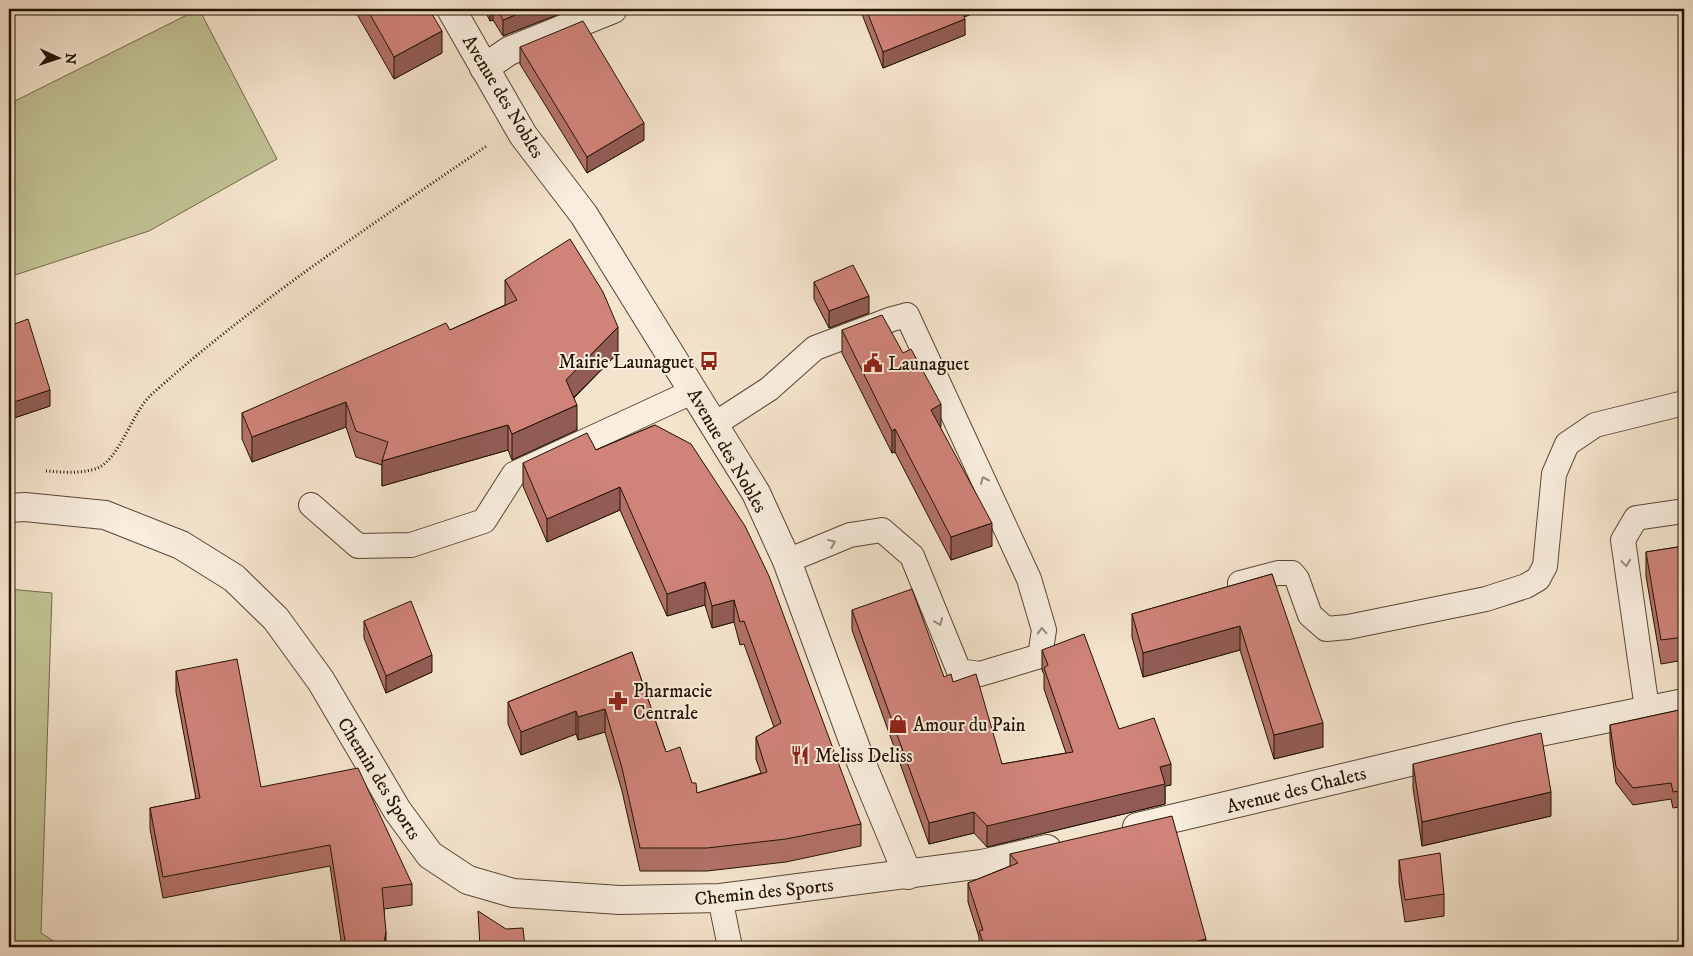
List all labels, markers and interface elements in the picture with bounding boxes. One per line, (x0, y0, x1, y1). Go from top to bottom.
street label: Avenue des Nobles (457, 31, 549, 163)
north arrow (32, 32, 82, 82)
text: N (61, 52, 79, 65)
bus stop icon: Mairie Launaguet (698, 350, 720, 372)
place label: Mairie Launaguet (558, 351, 694, 374)
public building icon: Launaguet (862, 352, 884, 374)
place label: Launaguet (888, 353, 969, 376)
street label: Avenue des Nobles (682, 384, 772, 517)
one-way arrow (979, 476, 990, 485)
one-way arrow (827, 539, 836, 549)
one-way arrow (1621, 559, 1631, 567)
one-way arrow (932, 617, 943, 626)
one-way arrow (1037, 627, 1048, 635)
place label: Pharmacie Centrale (633, 680, 713, 725)
pharmacy icon: Pharmacie Centrale (607, 690, 629, 712)
shop icon: Amour du Pain (887, 713, 909, 735)
street label: Chemin des Sports (332, 714, 425, 844)
place label: Amour du Pain (913, 714, 1026, 737)
restaurant icon: Meliss Deliss (789, 744, 811, 766)
place label: Meliss Deliss (815, 745, 913, 768)
street label: Avenue des Chalets (1224, 762, 1369, 819)
street label: Chemin des Sports (694, 874, 835, 911)

